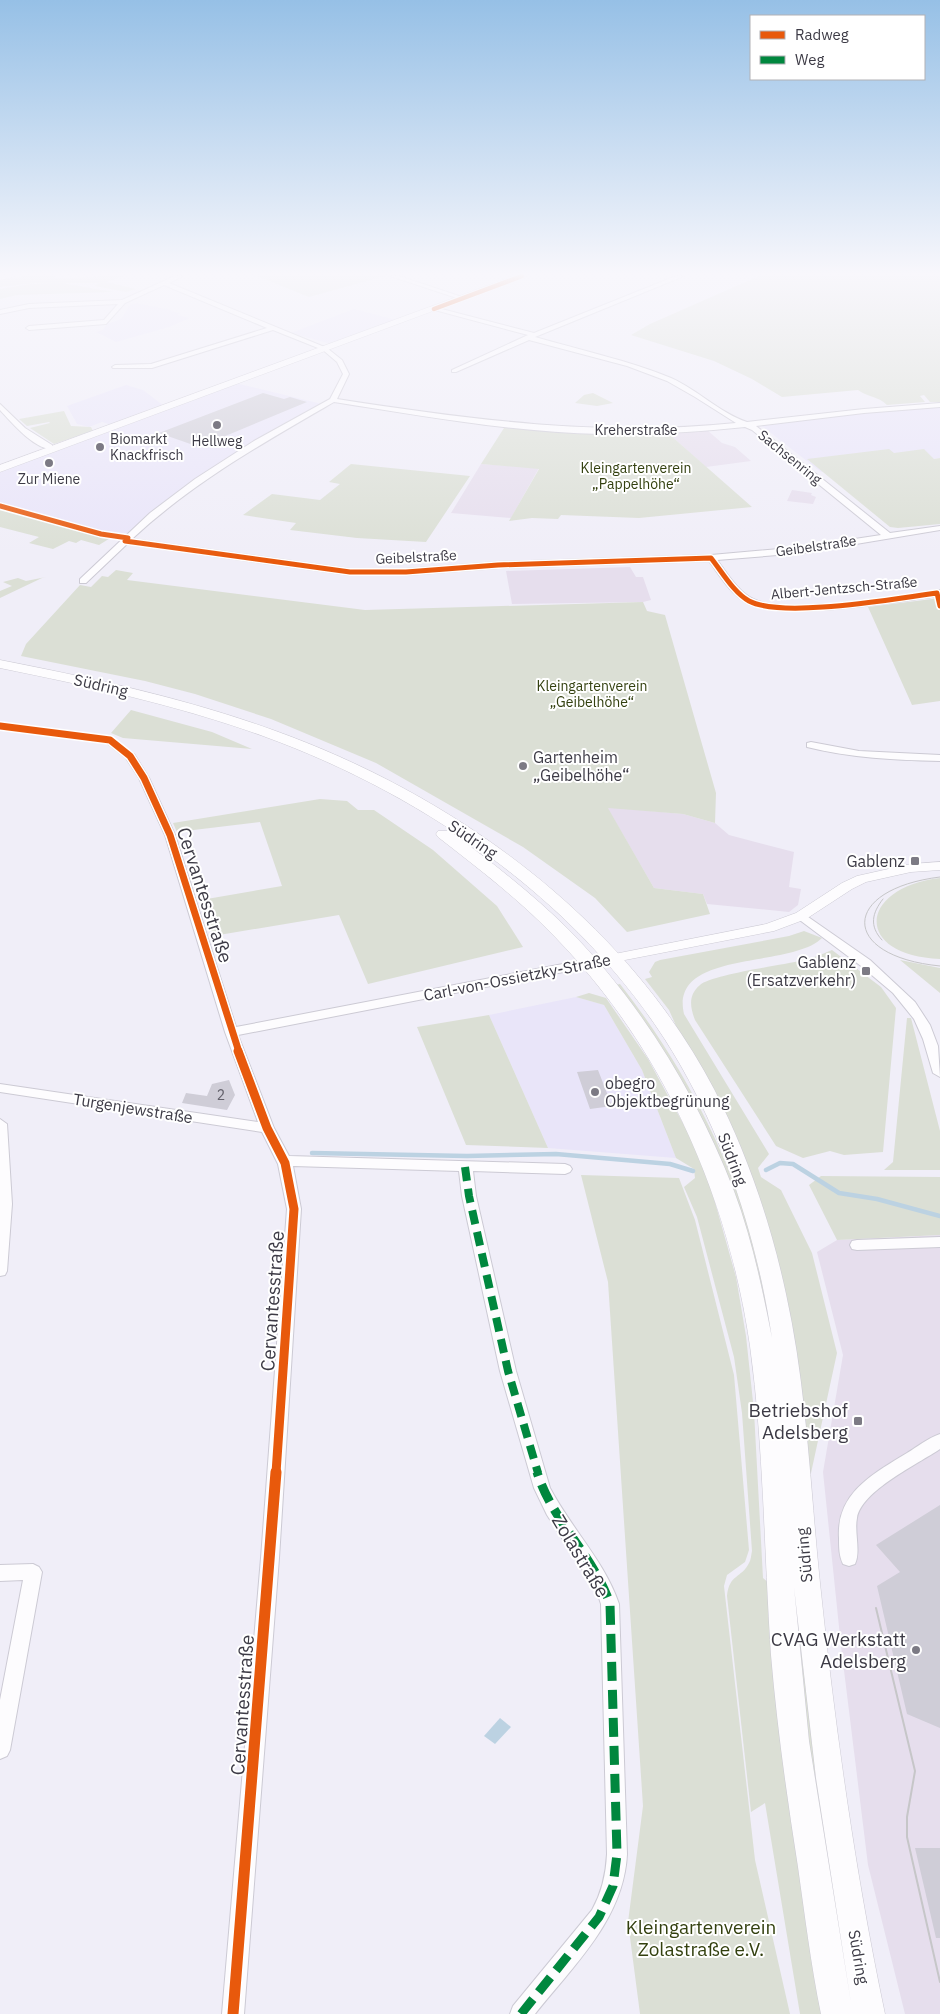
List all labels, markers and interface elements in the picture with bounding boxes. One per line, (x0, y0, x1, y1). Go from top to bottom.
legend (750, 15, 925, 80)
text: Radweg (795, 25, 849, 44)
text: Weg (795, 50, 824, 69)
marker: Hellweg (211, 419, 223, 431)
street label: Kreherstraße (594, 421, 678, 439)
street label: Sachsenring (754, 426, 826, 489)
place label: Biomarkt Knackfrisch (110, 430, 184, 464)
place label: Hellweg (192, 432, 243, 450)
marker: Biomarkt Knackfrisch (94, 441, 106, 453)
marker: Zur Miene (43, 457, 55, 469)
park label: Kleingartenverein „Pappelhöhe“ (581, 459, 691, 493)
place label: Zur Miene (18, 470, 81, 488)
street label: Geibelstraße (774, 531, 858, 561)
street label: Geibelstraße (375, 546, 457, 568)
street label: Albert-Jentzsch-Straße (770, 573, 918, 603)
street label: Südring (72, 669, 131, 701)
park label: Kleingartenverein „Geibelhöhe“ (537, 677, 647, 711)
place label: Gartenheim „Geibelhöhe“ (533, 747, 629, 785)
marker: Gartenheim „Geibelhöhe“ (517, 760, 529, 772)
street label: Südring (445, 815, 502, 863)
street label: Cervantesstraße (172, 824, 238, 966)
place label: Gablenz (846, 851, 905, 871)
marker: Gablenz (909, 855, 921, 867)
street label: Carl-von-Ossietzky-Straße (422, 949, 613, 1005)
place label: Gablenz (Ersatzverkehr) (746, 952, 856, 990)
marker: Gablenz (Ersatzverkehr) (860, 965, 872, 977)
place label: obegro Objektbegrünung (605, 1073, 730, 1111)
house number: 2 (217, 1086, 225, 1104)
marker: obegro Objektbegrünung (589, 1086, 601, 1098)
street label: Turgenjewstraße (72, 1089, 194, 1127)
street label: Südring (714, 1130, 752, 1189)
street label: Cervantesstraße (255, 1230, 289, 1372)
place label: Betriebshof Adelsberg (749, 1398, 848, 1444)
marker: Betriebshof Adelsberg (852, 1415, 864, 1427)
street label: Zolastraße (547, 1510, 615, 1602)
street label: Südring (792, 1526, 816, 1583)
place label: CVAG Werkstatt Adelsberg (771, 1627, 906, 1673)
street label: Cervantesstraße (225, 1634, 259, 1776)
marker: CVAG Werkstatt Adelsberg (910, 1644, 922, 1656)
park label: Kleingartenverein Zolastraße e.V. (626, 1915, 776, 1961)
street label: Südring (844, 1928, 874, 1986)

